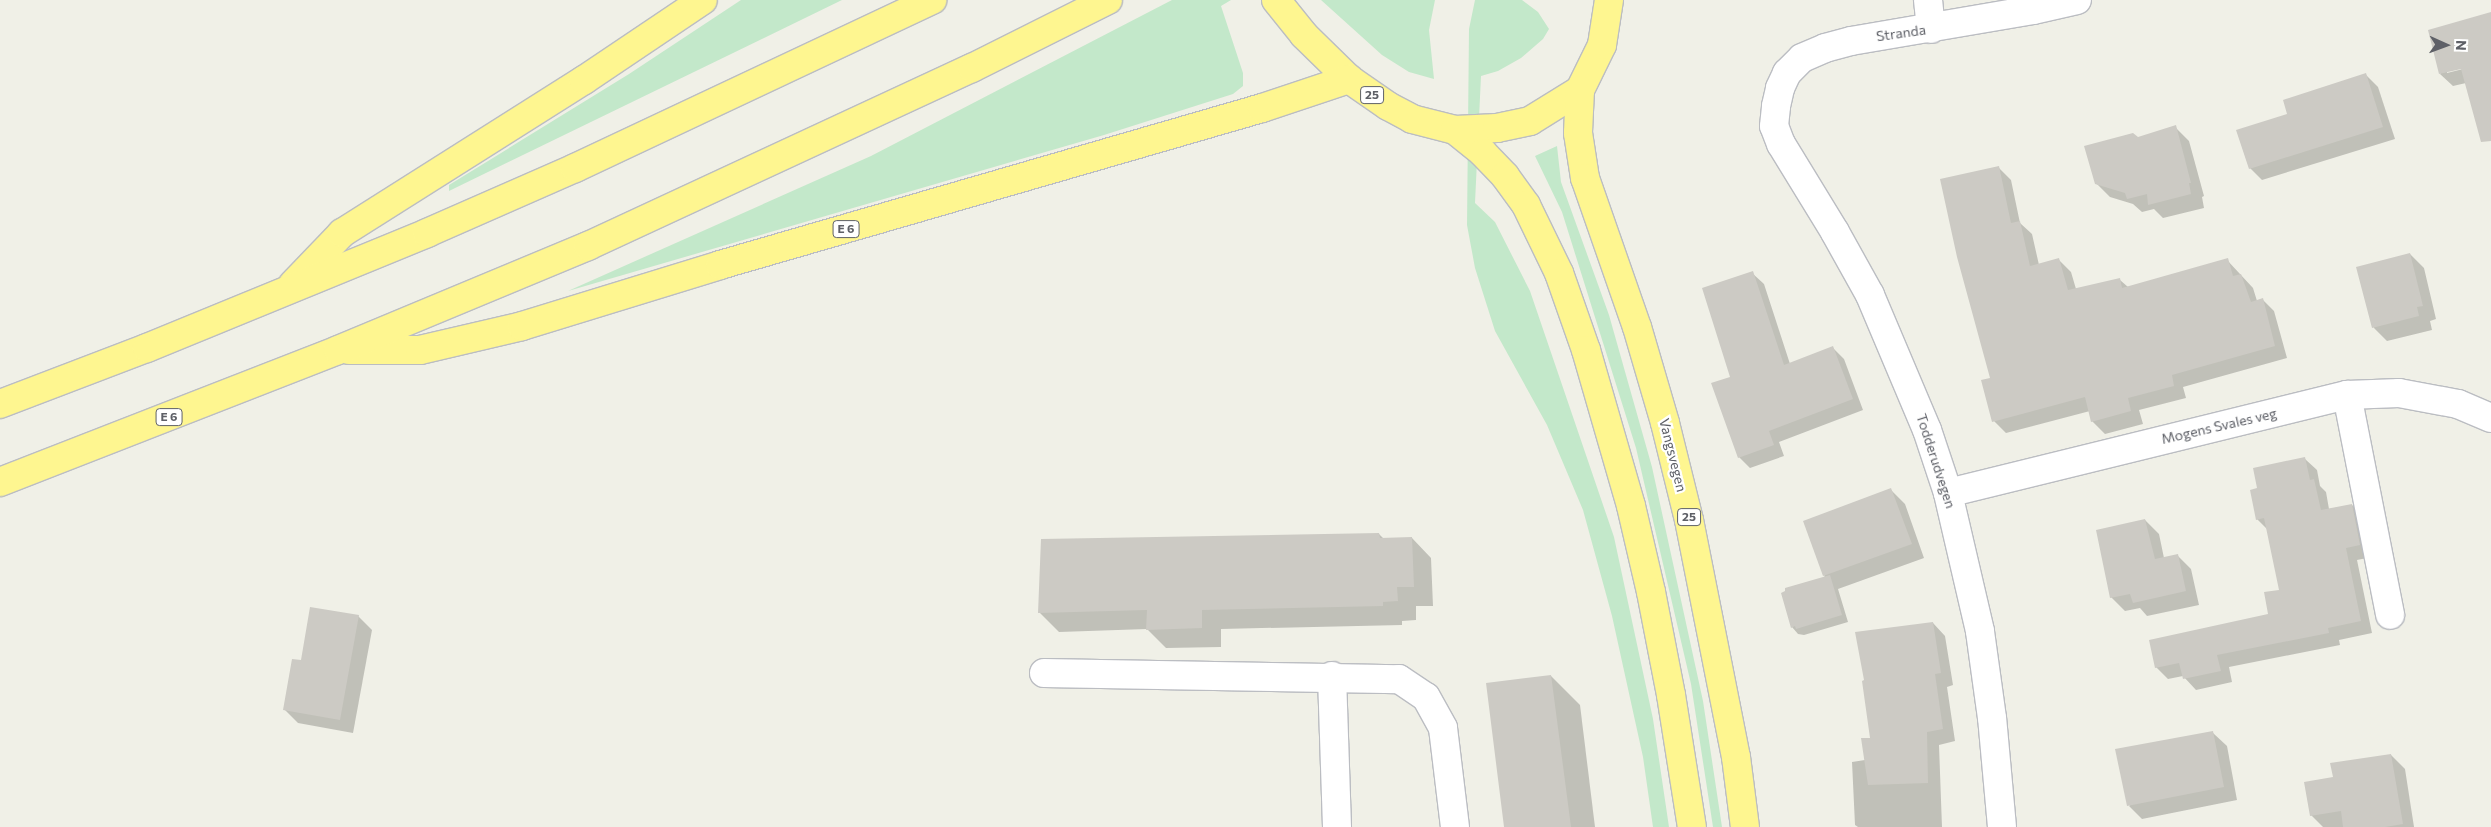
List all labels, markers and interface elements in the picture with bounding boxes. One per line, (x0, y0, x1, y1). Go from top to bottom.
north arrow (2421, 20, 2471, 70)
street label: Stranda (1875, 21, 1927, 45)
text: N (2453, 40, 2470, 51)
road number: 25 (1360, 86, 1384, 104)
road number: E 6 (832, 220, 860, 238)
street label: Mogens Svales veg (2160, 405, 2278, 447)
road number: E 6 (155, 408, 183, 427)
street label: Todderudvegen (1913, 412, 1959, 510)
street label: Vangsvegen (1656, 416, 1690, 494)
road number: 25 (1676, 508, 1702, 526)

